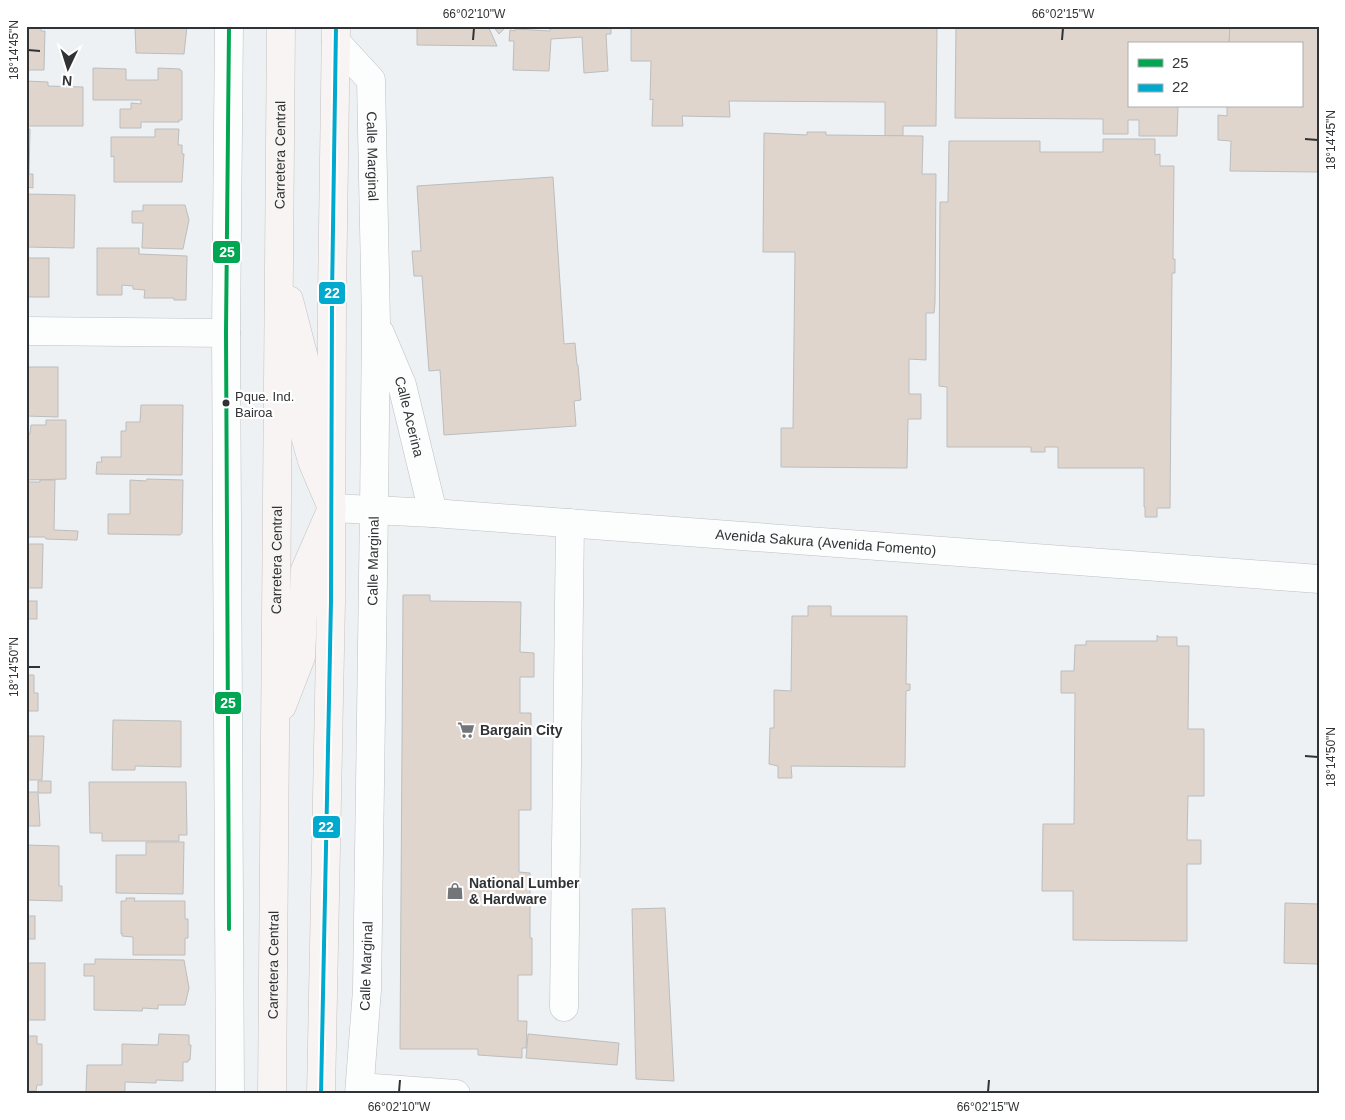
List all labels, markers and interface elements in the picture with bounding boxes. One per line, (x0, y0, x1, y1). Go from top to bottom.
text: 66°02'10"W (443, 7, 506, 21)
text: 66°02'15"W (1032, 7, 1095, 21)
text: 18°14'45"N (7, 20, 21, 80)
north arrow (42, 42, 92, 92)
legend (1128, 42, 1302, 108)
text: 25 (1172, 54, 1189, 71)
text: N (61, 73, 73, 89)
text: 22 (1172, 78, 1189, 95)
street label: Carretera Central (271, 101, 288, 209)
text: 18°14'45"N (1324, 110, 1338, 170)
street label: Calle Marginal (364, 111, 381, 201)
line badge: 25 (212, 240, 241, 264)
text: 25 (219, 244, 235, 260)
line badge: 22 (318, 281, 346, 305)
text: 22 (324, 285, 340, 301)
street label: Calle Acerina (391, 374, 427, 459)
place label: Pque. Ind. Bairoa (235, 389, 294, 420)
marker: Pque. Ind. Bairoa (221, 398, 231, 408)
street label: Carretera Central (268, 506, 285, 614)
street label: Calle Marginal (364, 516, 382, 606)
street label: Avenida Sakura (Avenida Fomento) (715, 526, 937, 558)
text: 18°14'50"N (7, 637, 21, 697)
line badge: 25 (214, 691, 242, 715)
text: 25 (220, 695, 236, 711)
supermarket icon: Bargain City (456, 720, 476, 740)
place label: Bargain City (480, 722, 563, 738)
text: 18°14'50"N (1324, 727, 1338, 787)
line badge: 22 (312, 815, 341, 839)
text: 22 (318, 819, 334, 835)
place label: National Lumber & Hardware (469, 875, 580, 907)
shop icon: National Lumber & Hardware (445, 881, 465, 901)
street label: Carretera Central (265, 911, 282, 1019)
street label: Calle Marginal (356, 921, 376, 1011)
text: 66°02'10"W (368, 1100, 431, 1114)
text: 66°02'15"W (957, 1100, 1020, 1114)

